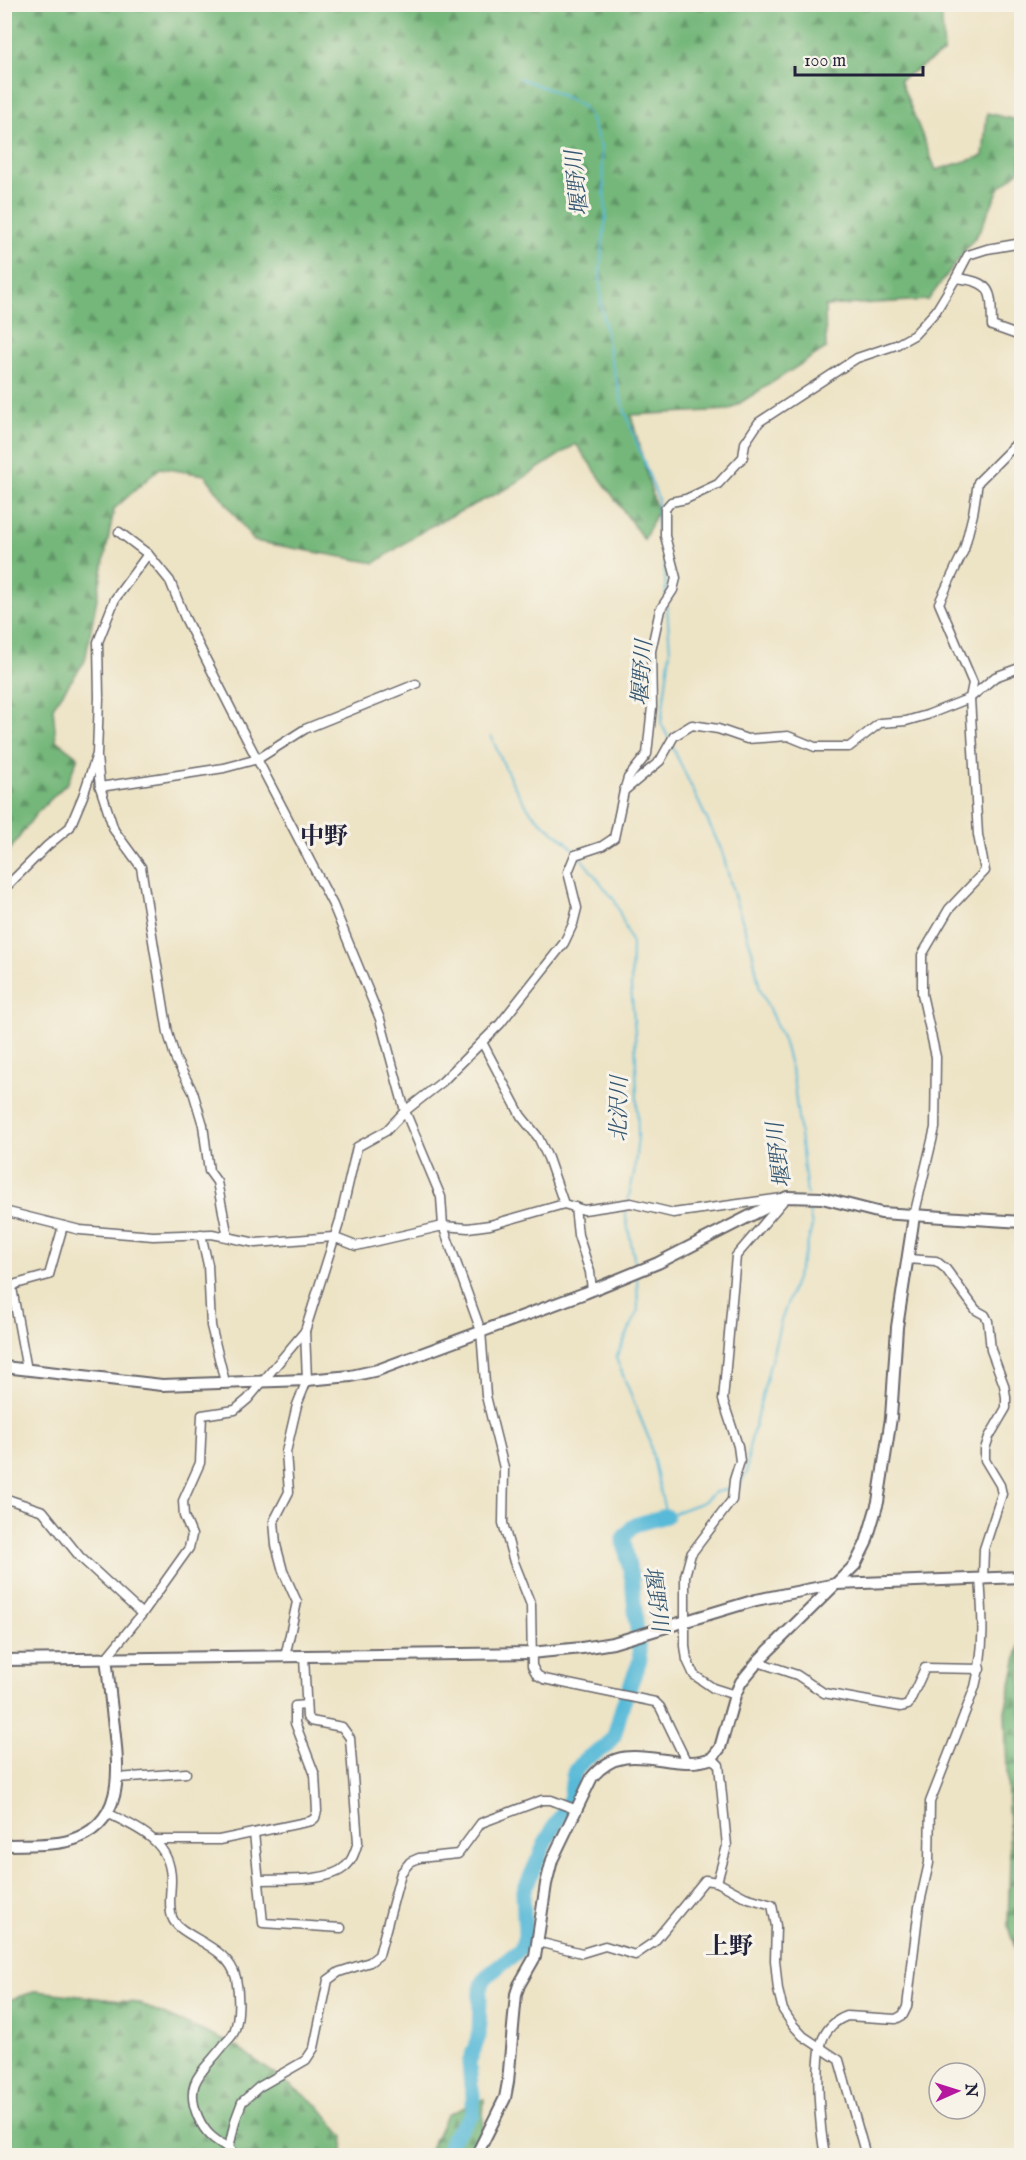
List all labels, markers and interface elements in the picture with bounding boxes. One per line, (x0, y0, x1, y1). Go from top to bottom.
scale bar (795, 39, 922, 77)
text: 100 m (804, 50, 846, 73)
water label: 堰野川 (560, 147, 595, 217)
water label: 堰野川 (627, 637, 659, 707)
district label: 中野 (300, 822, 348, 853)
water label: 北沢川 (605, 1074, 635, 1142)
water label: 堰野川 (762, 1119, 798, 1189)
water label: 堰野川 (637, 1564, 674, 1636)
district label: 上野 (705, 1932, 753, 1963)
north arrow (927, 2061, 987, 2121)
text: N (960, 2082, 980, 2098)

